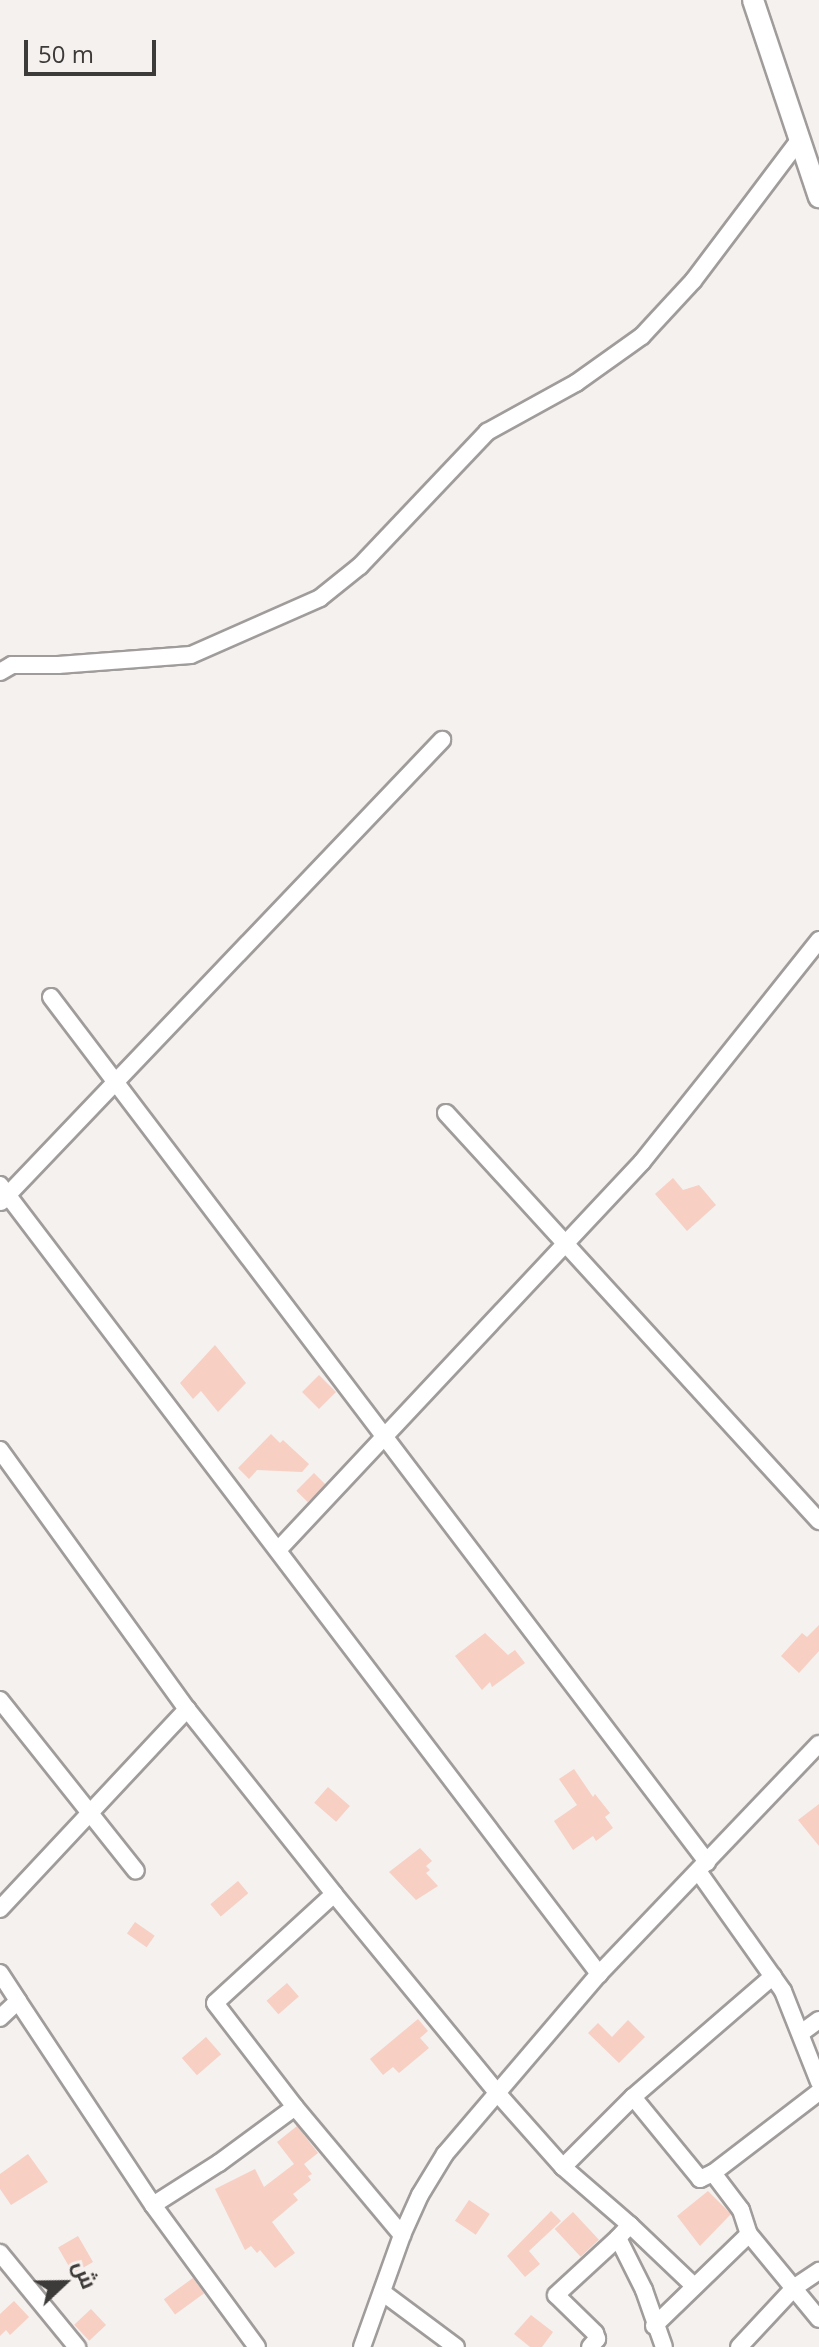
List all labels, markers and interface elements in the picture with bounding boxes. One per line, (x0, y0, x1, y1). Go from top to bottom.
scale bar (28, 24, 160, 74)
text: 50 m (38, 37, 94, 70)
north arrow (24, 2243, 104, 2323)
text: ش (67, 2255, 105, 2293)

